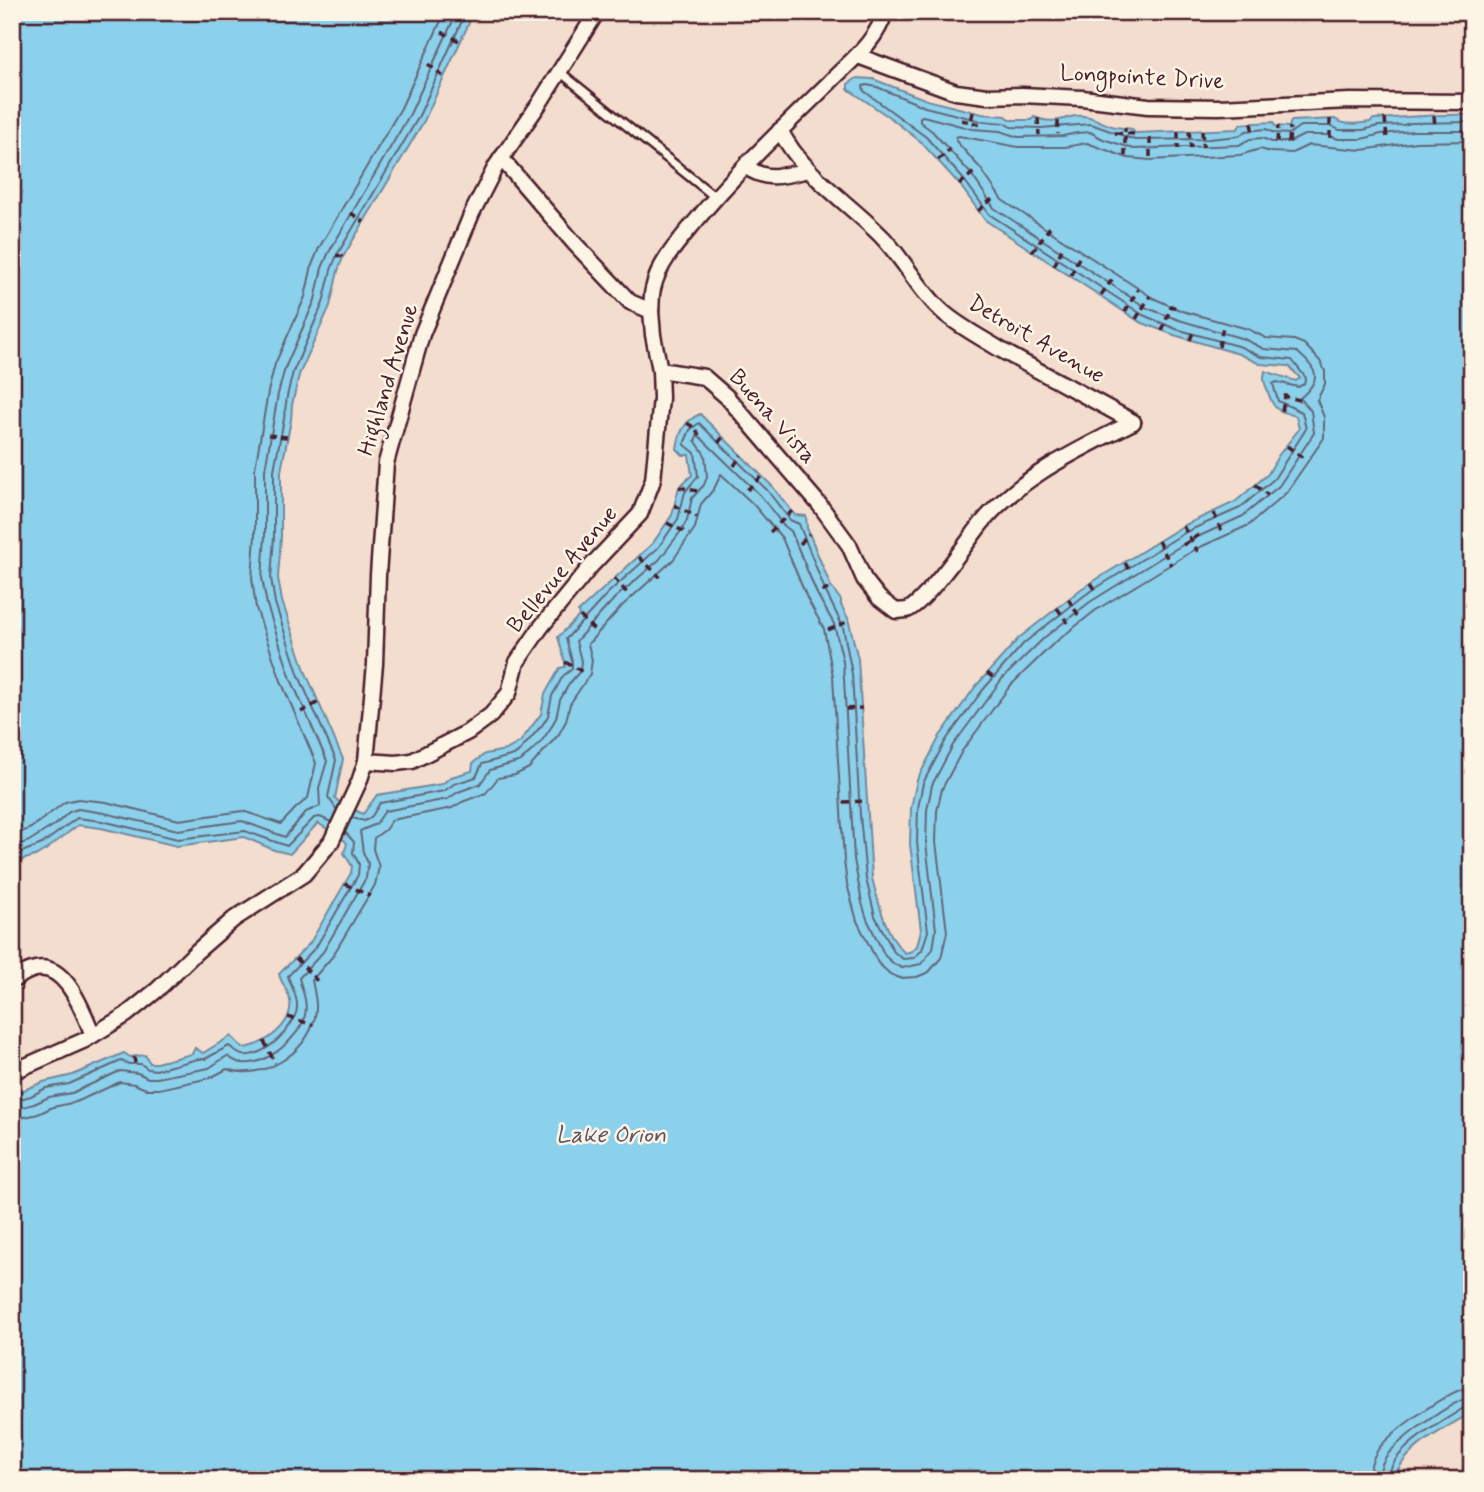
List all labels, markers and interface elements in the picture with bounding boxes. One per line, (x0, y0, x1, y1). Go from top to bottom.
street label: Longpointe Drive (1059, 59, 1225, 99)
street label: Detroit Avenue (962, 289, 1110, 391)
street label: Highland Avenue (352, 300, 428, 460)
street label: Buena Vista (722, 363, 822, 471)
street label: Bellevue Avenue (501, 500, 625, 640)
water label: Lake Orion (556, 1120, 666, 1151)

